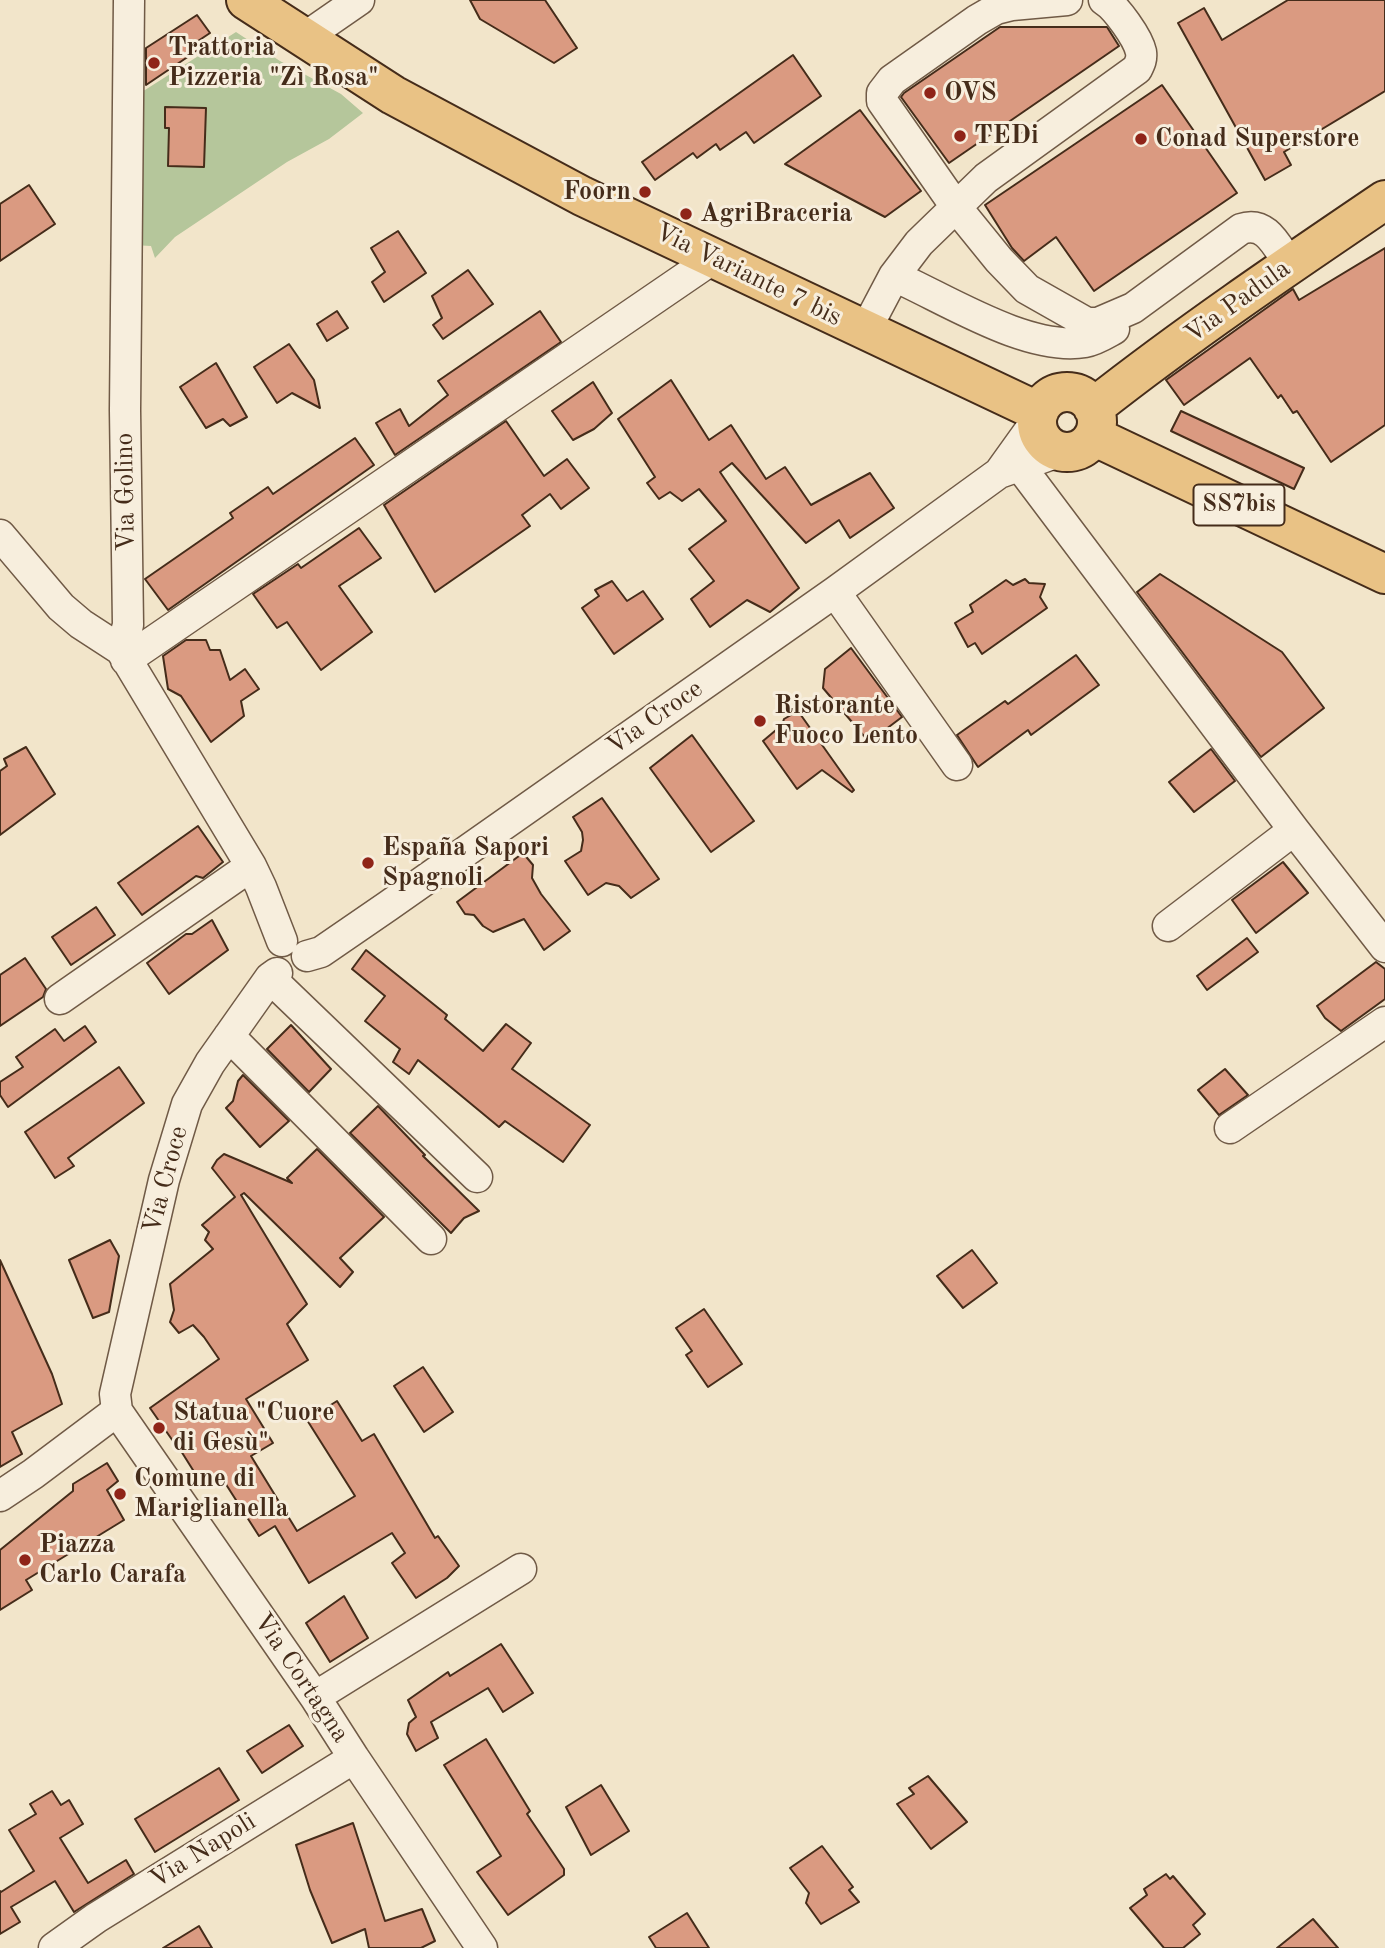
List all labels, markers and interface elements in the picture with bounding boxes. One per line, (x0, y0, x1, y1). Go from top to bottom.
place label: Trattoria Pizzeria "Zì Rosa" (168, 32, 378, 94)
marker: Trattoria Pizzeria "Zì Rosa" (146, 55, 162, 71)
place label: OVS (944, 77, 997, 109)
marker: OVS (922, 85, 938, 101)
place label: TEDi (974, 120, 1039, 152)
place label: Conad Superstore (1155, 123, 1360, 155)
marker: TEDi (952, 128, 968, 144)
marker: Conad Superstore (1133, 131, 1149, 147)
place label: Foorn (563, 176, 631, 208)
marker: Foorn (637, 184, 653, 200)
place label: AgriBraceria (700, 198, 853, 230)
marker: AgriBraceria (678, 206, 694, 222)
street label: Via Variante 7 bis (650, 216, 846, 334)
street label: Via Padula (1179, 253, 1297, 351)
street label: Via Golino (109, 432, 143, 552)
road number: SS7bis (1194, 484, 1284, 526)
street label: Via Croce (601, 674, 709, 762)
place label: Ristorante Fuoco Lento (774, 690, 918, 752)
marker: Ristorante Fuoco Lento (752, 713, 768, 729)
place label: España Sapori Spagnoli (382, 832, 549, 894)
marker: España Sapori Spagnoli (360, 855, 376, 871)
street label: Via Croce (137, 1123, 195, 1237)
place label: Statua "Cuore di Gesù" (173, 1397, 334, 1458)
marker: Statua "Cuore di Gesù" (151, 1420, 167, 1436)
place label: Comune di Mariglianella (134, 1463, 289, 1524)
marker: Comune di Mariglianella (112, 1486, 128, 1502)
place label: Piazza Carlo Carafa (39, 1529, 186, 1590)
marker: Piazza Carlo Carafa (17, 1552, 33, 1568)
street label: Via Cortagna (246, 1607, 356, 1749)
street label: Via Napoli (144, 1806, 262, 1896)

